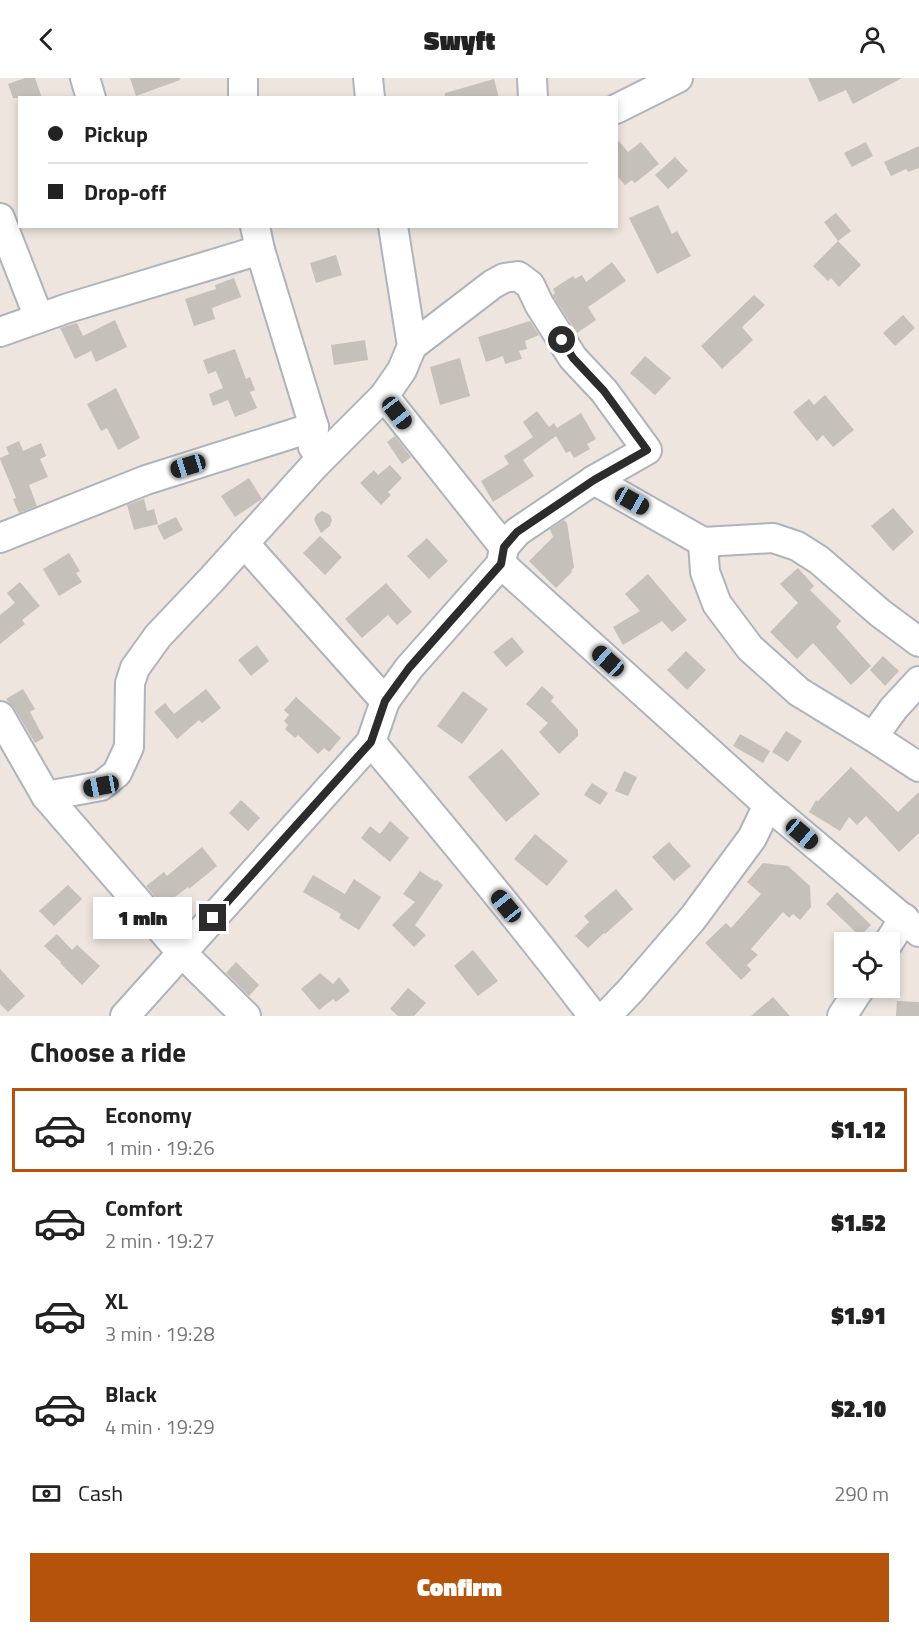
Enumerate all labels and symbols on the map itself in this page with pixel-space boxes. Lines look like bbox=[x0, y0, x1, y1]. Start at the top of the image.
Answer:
route start bbox=[548, 326, 575, 353]
car bbox=[379, 393, 415, 433]
car bbox=[168, 452, 208, 480]
car bbox=[612, 484, 652, 518]
car bbox=[589, 642, 627, 680]
car bbox=[82, 774, 120, 798]
car bbox=[782, 816, 822, 852]
car bbox=[488, 886, 524, 926]
callout: 1 min bbox=[93, 897, 192, 939]
route end bbox=[199, 904, 226, 931]

